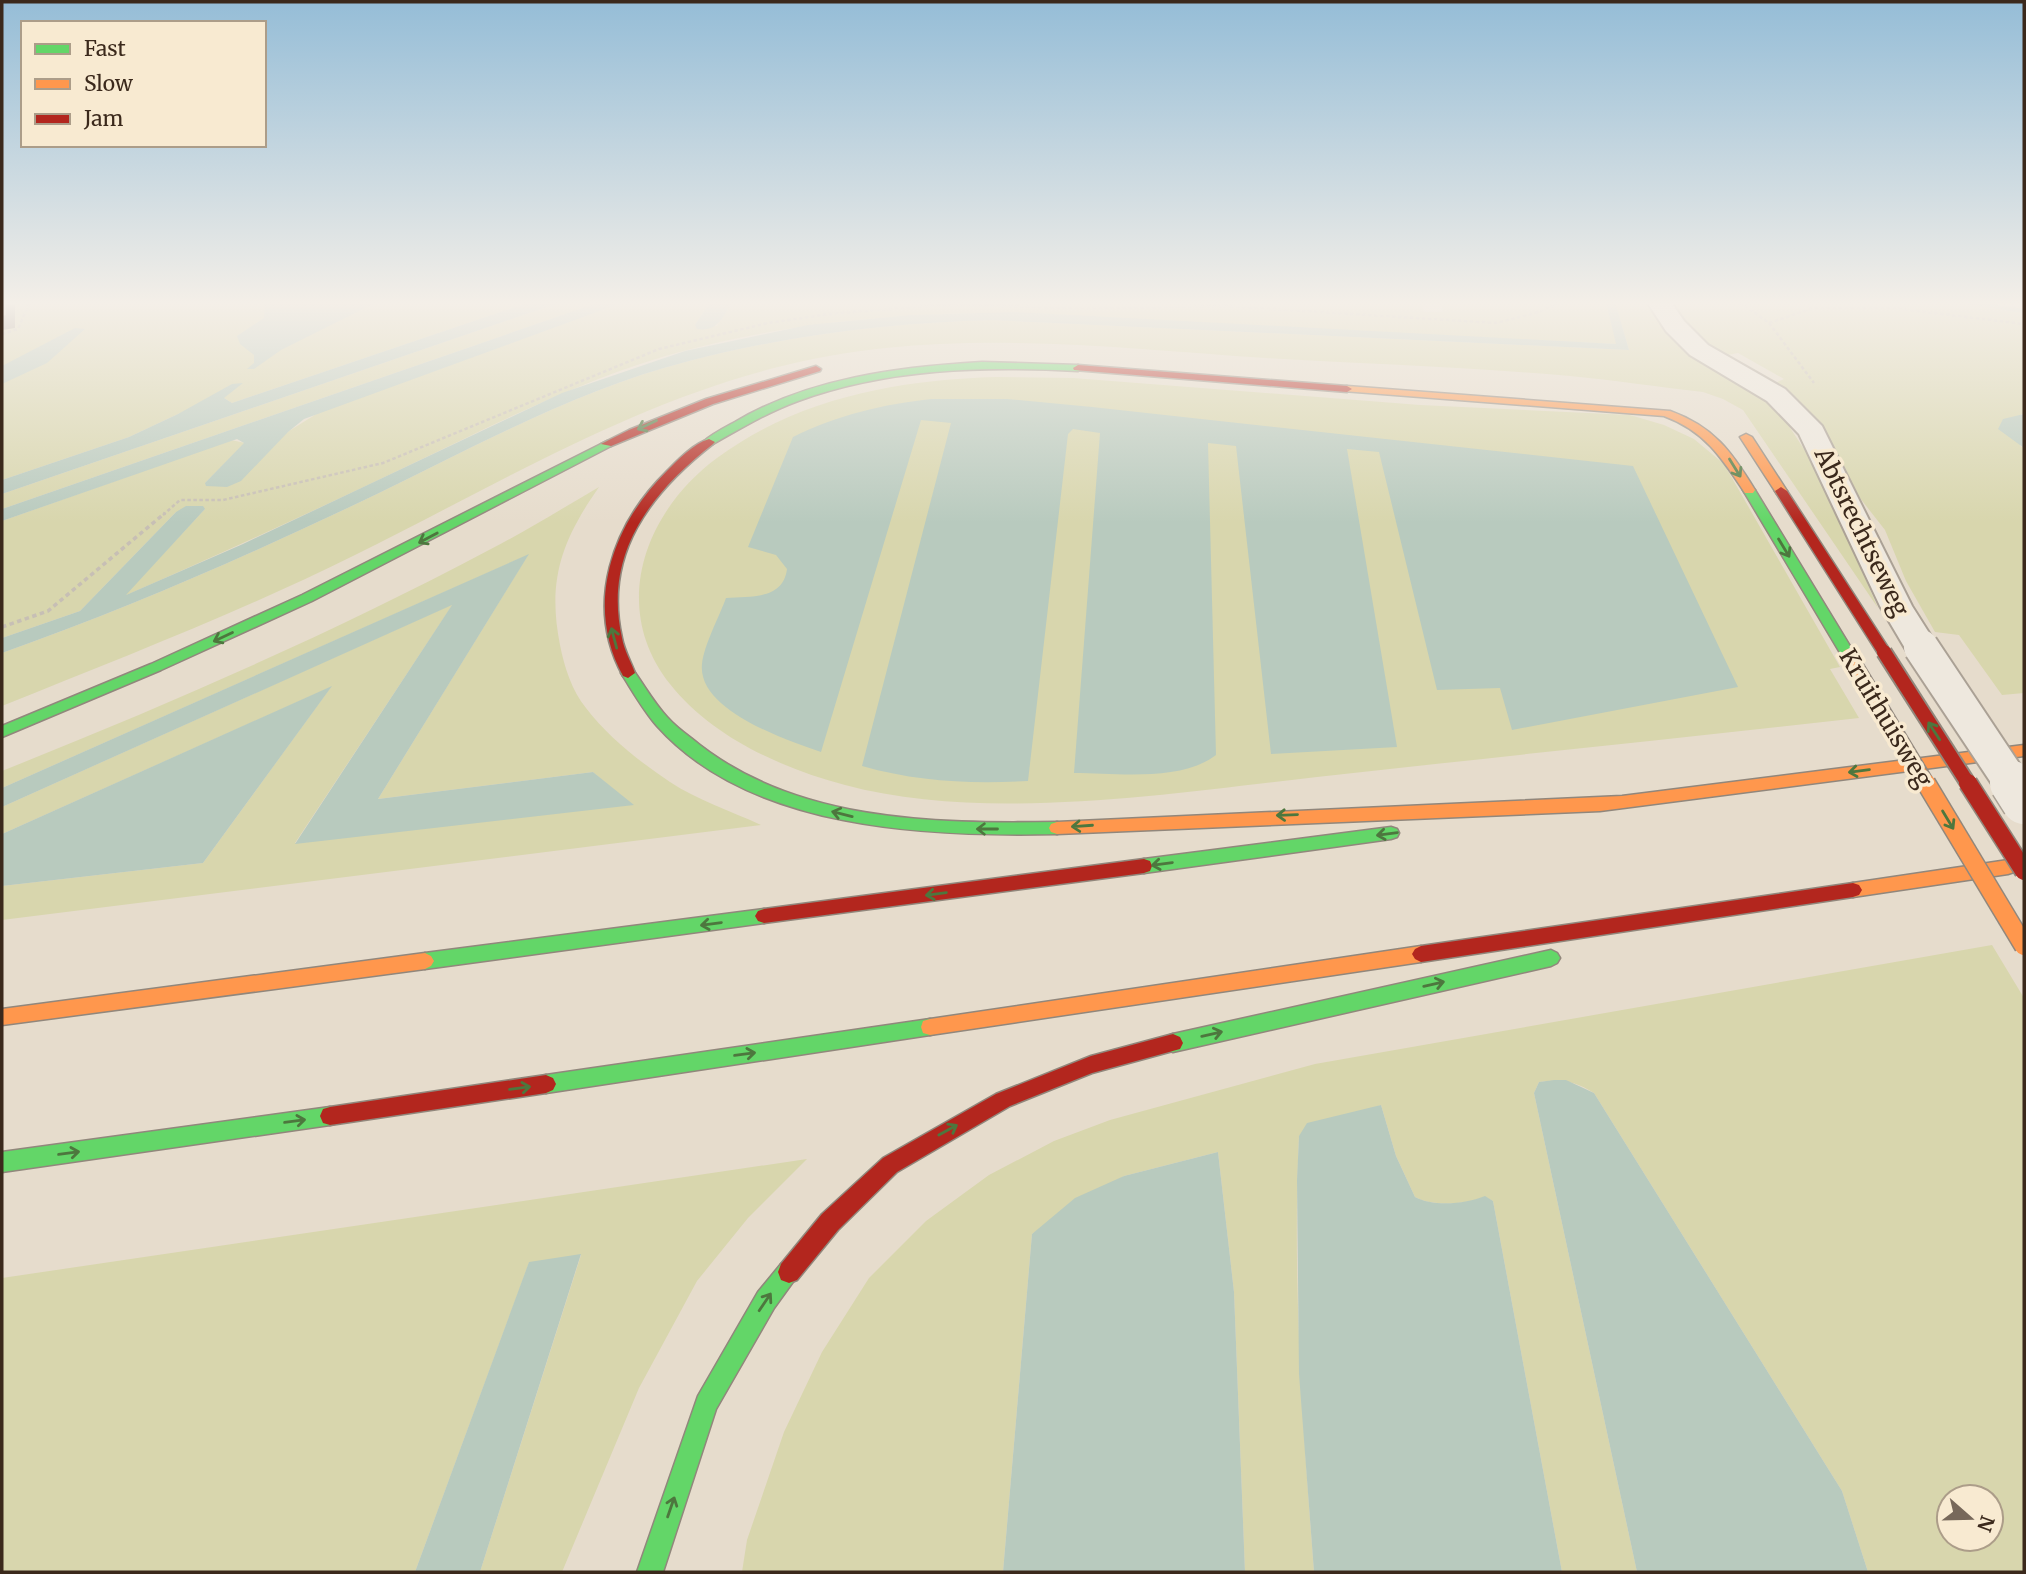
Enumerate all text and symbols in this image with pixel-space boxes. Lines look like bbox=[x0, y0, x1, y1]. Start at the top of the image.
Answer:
legend bbox=[21, 21, 266, 147]
text: Fast bbox=[84, 35, 126, 62]
text: Slow bbox=[84, 70, 133, 97]
text: Jam bbox=[83, 105, 123, 132]
one-way arrow bbox=[637, 419, 658, 432]
street label: Abtsrechtseweg bbox=[1807, 442, 1916, 622]
one-way arrow bbox=[1728, 457, 1742, 477]
one-way arrow bbox=[418, 532, 439, 545]
one-way arrow bbox=[1777, 538, 1791, 558]
one-way arrow bbox=[606, 627, 619, 649]
one-way arrow bbox=[213, 631, 234, 644]
street label: Kruithuisweg bbox=[1832, 643, 1940, 794]
one-way arrow bbox=[1927, 721, 1941, 741]
one-way arrow bbox=[1849, 765, 1871, 778]
one-way arrow bbox=[831, 807, 854, 820]
one-way arrow bbox=[1276, 809, 1299, 822]
one-way arrow bbox=[1941, 809, 1955, 829]
one-way arrow bbox=[1071, 819, 1094, 832]
one-way arrow bbox=[975, 822, 998, 836]
one-way arrow bbox=[1376, 827, 1399, 840]
one-way arrow bbox=[1151, 858, 1174, 871]
one-way arrow bbox=[925, 888, 948, 901]
one-way arrow bbox=[700, 918, 723, 931]
one-way arrow bbox=[1422, 977, 1445, 990]
one-way arrow bbox=[1200, 1027, 1223, 1040]
one-way arrow bbox=[733, 1047, 756, 1060]
one-way arrow bbox=[508, 1081, 531, 1094]
one-way arrow bbox=[283, 1114, 306, 1127]
one-way arrow bbox=[938, 1123, 958, 1137]
one-way arrow bbox=[58, 1146, 80, 1159]
one-way arrow bbox=[758, 1293, 773, 1312]
north arrow bbox=[1935, 1483, 2005, 1553]
one-way arrow bbox=[666, 1497, 678, 1519]
text: N bbox=[1972, 1513, 2000, 1535]

